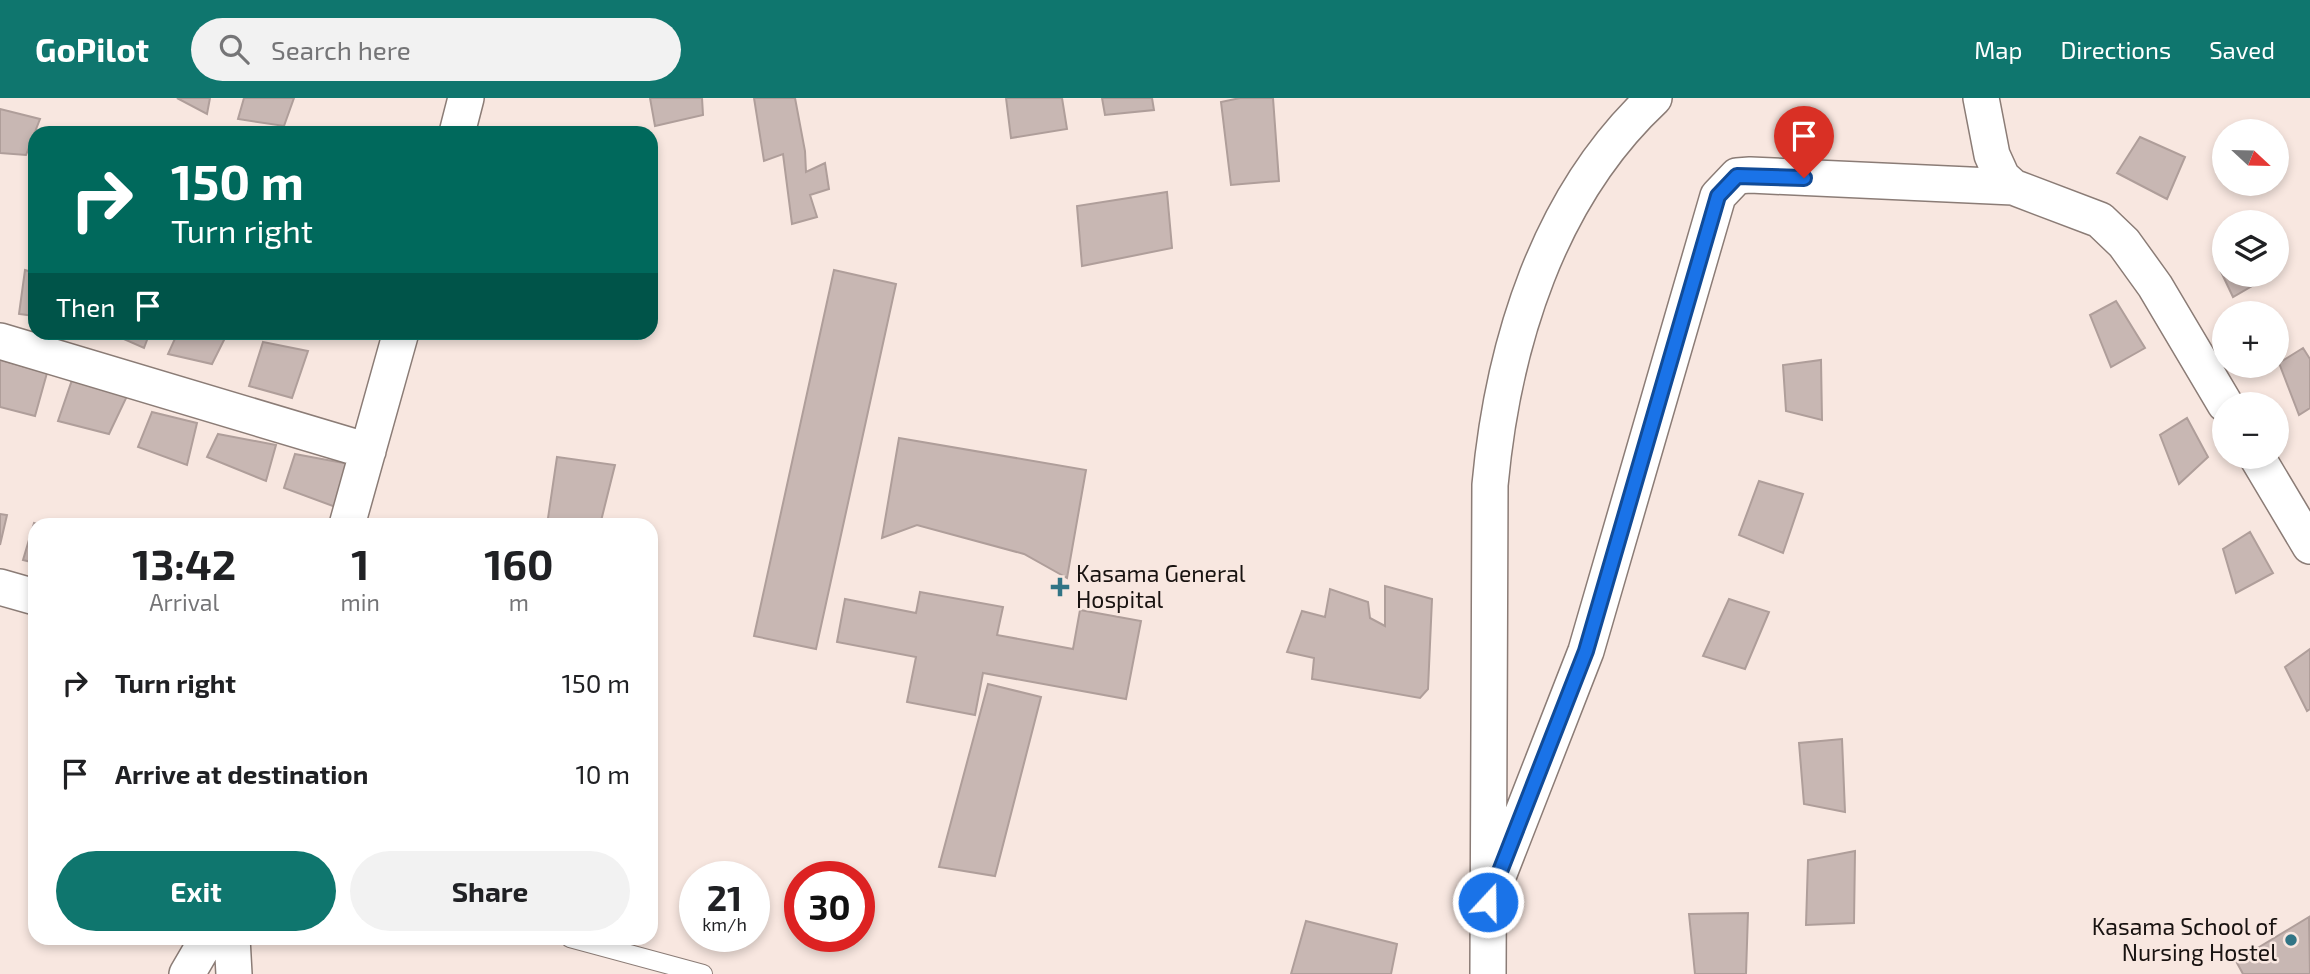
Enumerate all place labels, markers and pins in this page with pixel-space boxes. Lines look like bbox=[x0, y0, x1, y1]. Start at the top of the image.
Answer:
pin bbox=[1774, 106, 1834, 178]
place label: Kasama General Hospital bbox=[1076, 559, 1246, 613]
marker: Kasama General Hospital bbox=[1050, 577, 1070, 597]
place label: Kasama School of Nursing Hostel bbox=[2092, 912, 2278, 966]
marker: Kasama School of Nursing Hostel bbox=[2283, 932, 2299, 948]

